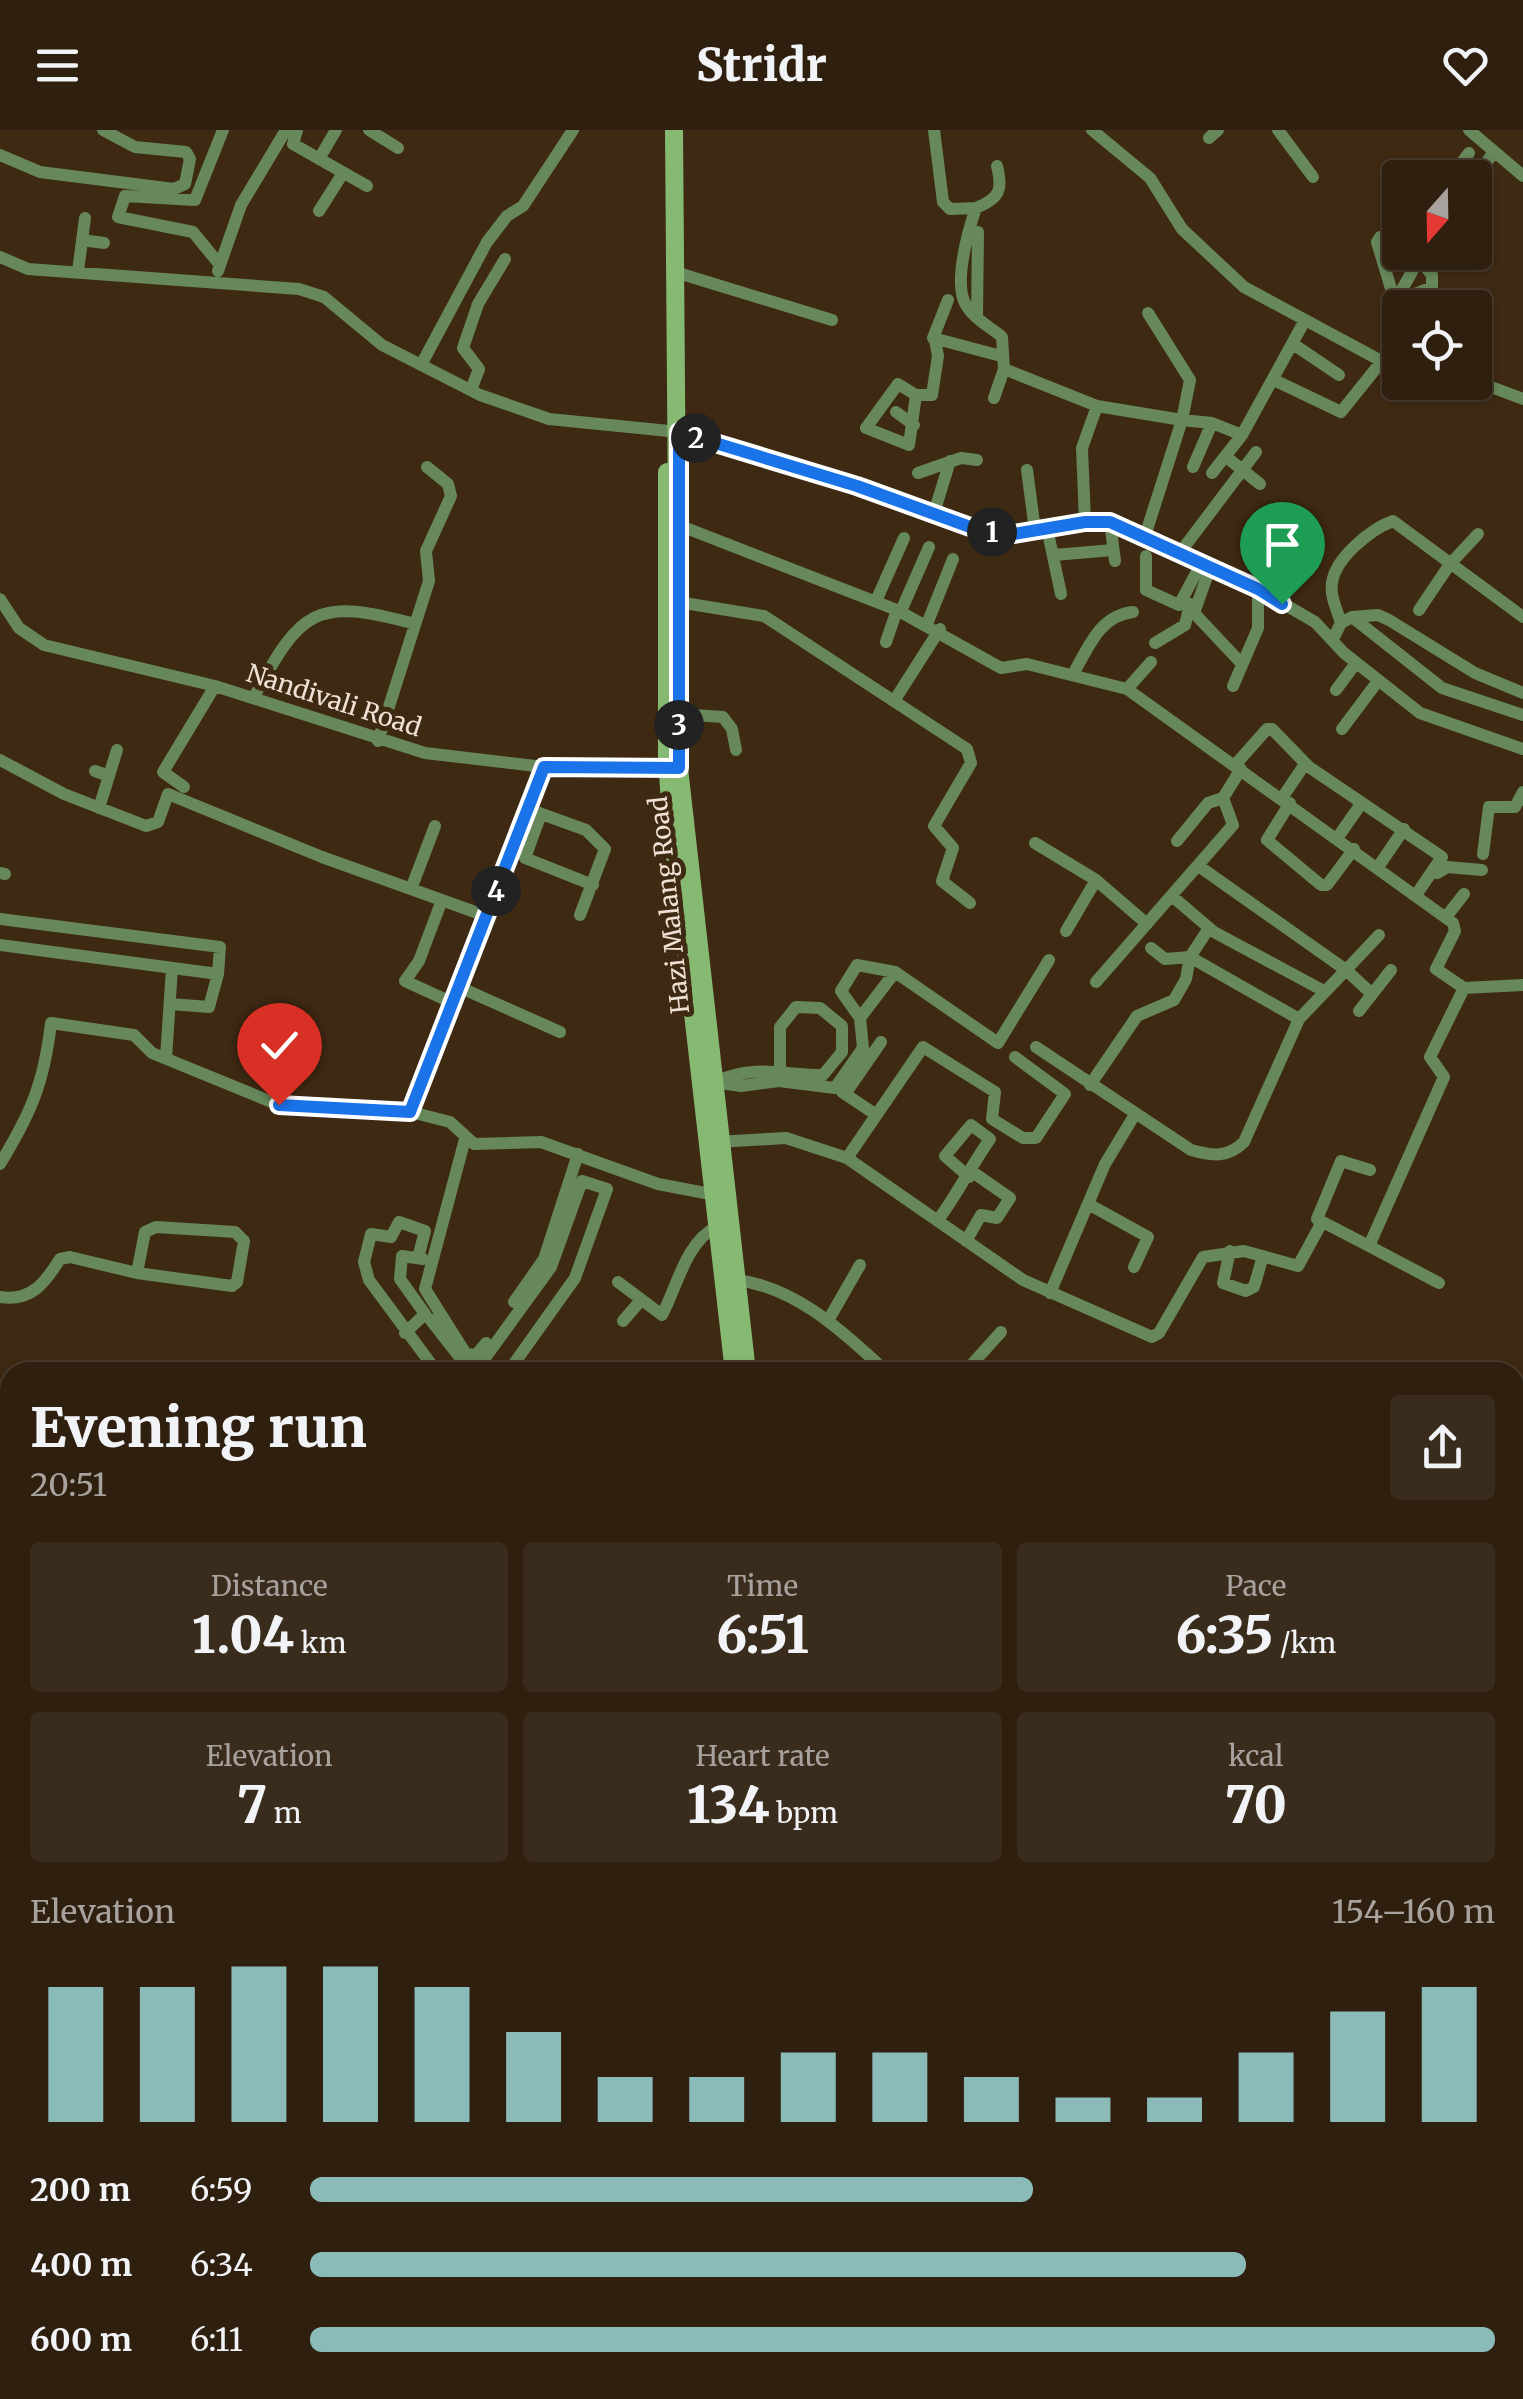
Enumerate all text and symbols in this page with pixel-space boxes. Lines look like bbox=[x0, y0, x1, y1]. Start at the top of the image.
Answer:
text: Stridr bbox=[696, 37, 827, 93]
icon: menu bbox=[30, 38, 85, 93]
icon: heart bbox=[1438, 38, 1493, 93]
north arrow bbox=[1382, 160, 1492, 270]
map controls bbox=[1382, 160, 1492, 400]
button: locate bbox=[1382, 290, 1492, 400]
pin: 2 bbox=[671, 413, 721, 463]
text: 2 bbox=[688, 420, 704, 456]
pin bbox=[1240, 502, 1325, 605]
pin: 1 bbox=[967, 507, 1017, 557]
text: 1 bbox=[986, 514, 998, 550]
icon: arrive bbox=[1255, 517, 1310, 572]
street label: Nandivali Road bbox=[243, 657, 425, 743]
pin: 3 bbox=[654, 700, 704, 750]
text: 3 bbox=[671, 707, 687, 743]
street label: Hazi Malang Road bbox=[642, 795, 696, 1015]
pin: 4 bbox=[471, 866, 521, 916]
text: 4 bbox=[487, 873, 505, 909]
pin bbox=[237, 1003, 322, 1106]
icon: check bbox=[252, 1018, 307, 1073]
text: Evening run bbox=[30, 1393, 367, 1462]
button: share bbox=[1390, 1395, 1495, 1500]
text: 20:51 bbox=[30, 1465, 107, 1505]
text: Distance bbox=[211, 1568, 328, 1604]
text: Time bbox=[727, 1568, 798, 1604]
text: Pace bbox=[1225, 1568, 1286, 1604]
text: 1.04 bbox=[192, 1604, 294, 1667]
text: 6:51 bbox=[716, 1604, 809, 1667]
text: 6:35 bbox=[1175, 1604, 1273, 1667]
text: km bbox=[294, 1625, 346, 1661]
text: /km bbox=[1273, 1625, 1336, 1661]
text: Elevation bbox=[206, 1738, 333, 1774]
text: Heart rate bbox=[696, 1738, 829, 1774]
text: kcal bbox=[1228, 1738, 1283, 1774]
text: 7 bbox=[237, 1774, 267, 1837]
text: 134 bbox=[687, 1774, 770, 1837]
text: 70 bbox=[1225, 1774, 1287, 1837]
text: m bbox=[267, 1795, 302, 1831]
text: bpm bbox=[770, 1795, 838, 1831]
text: Elevation bbox=[30, 1892, 175, 1932]
text: 154–160 m bbox=[1332, 1892, 1495, 1932]
text: 200 m bbox=[30, 2170, 131, 2210]
text: 6:59 bbox=[190, 2170, 252, 2210]
text: 400 m bbox=[30, 2245, 132, 2285]
text: 6:34 bbox=[190, 2245, 253, 2285]
text: 600 m bbox=[30, 2320, 132, 2360]
text: 6:11 bbox=[190, 2320, 243, 2360]

